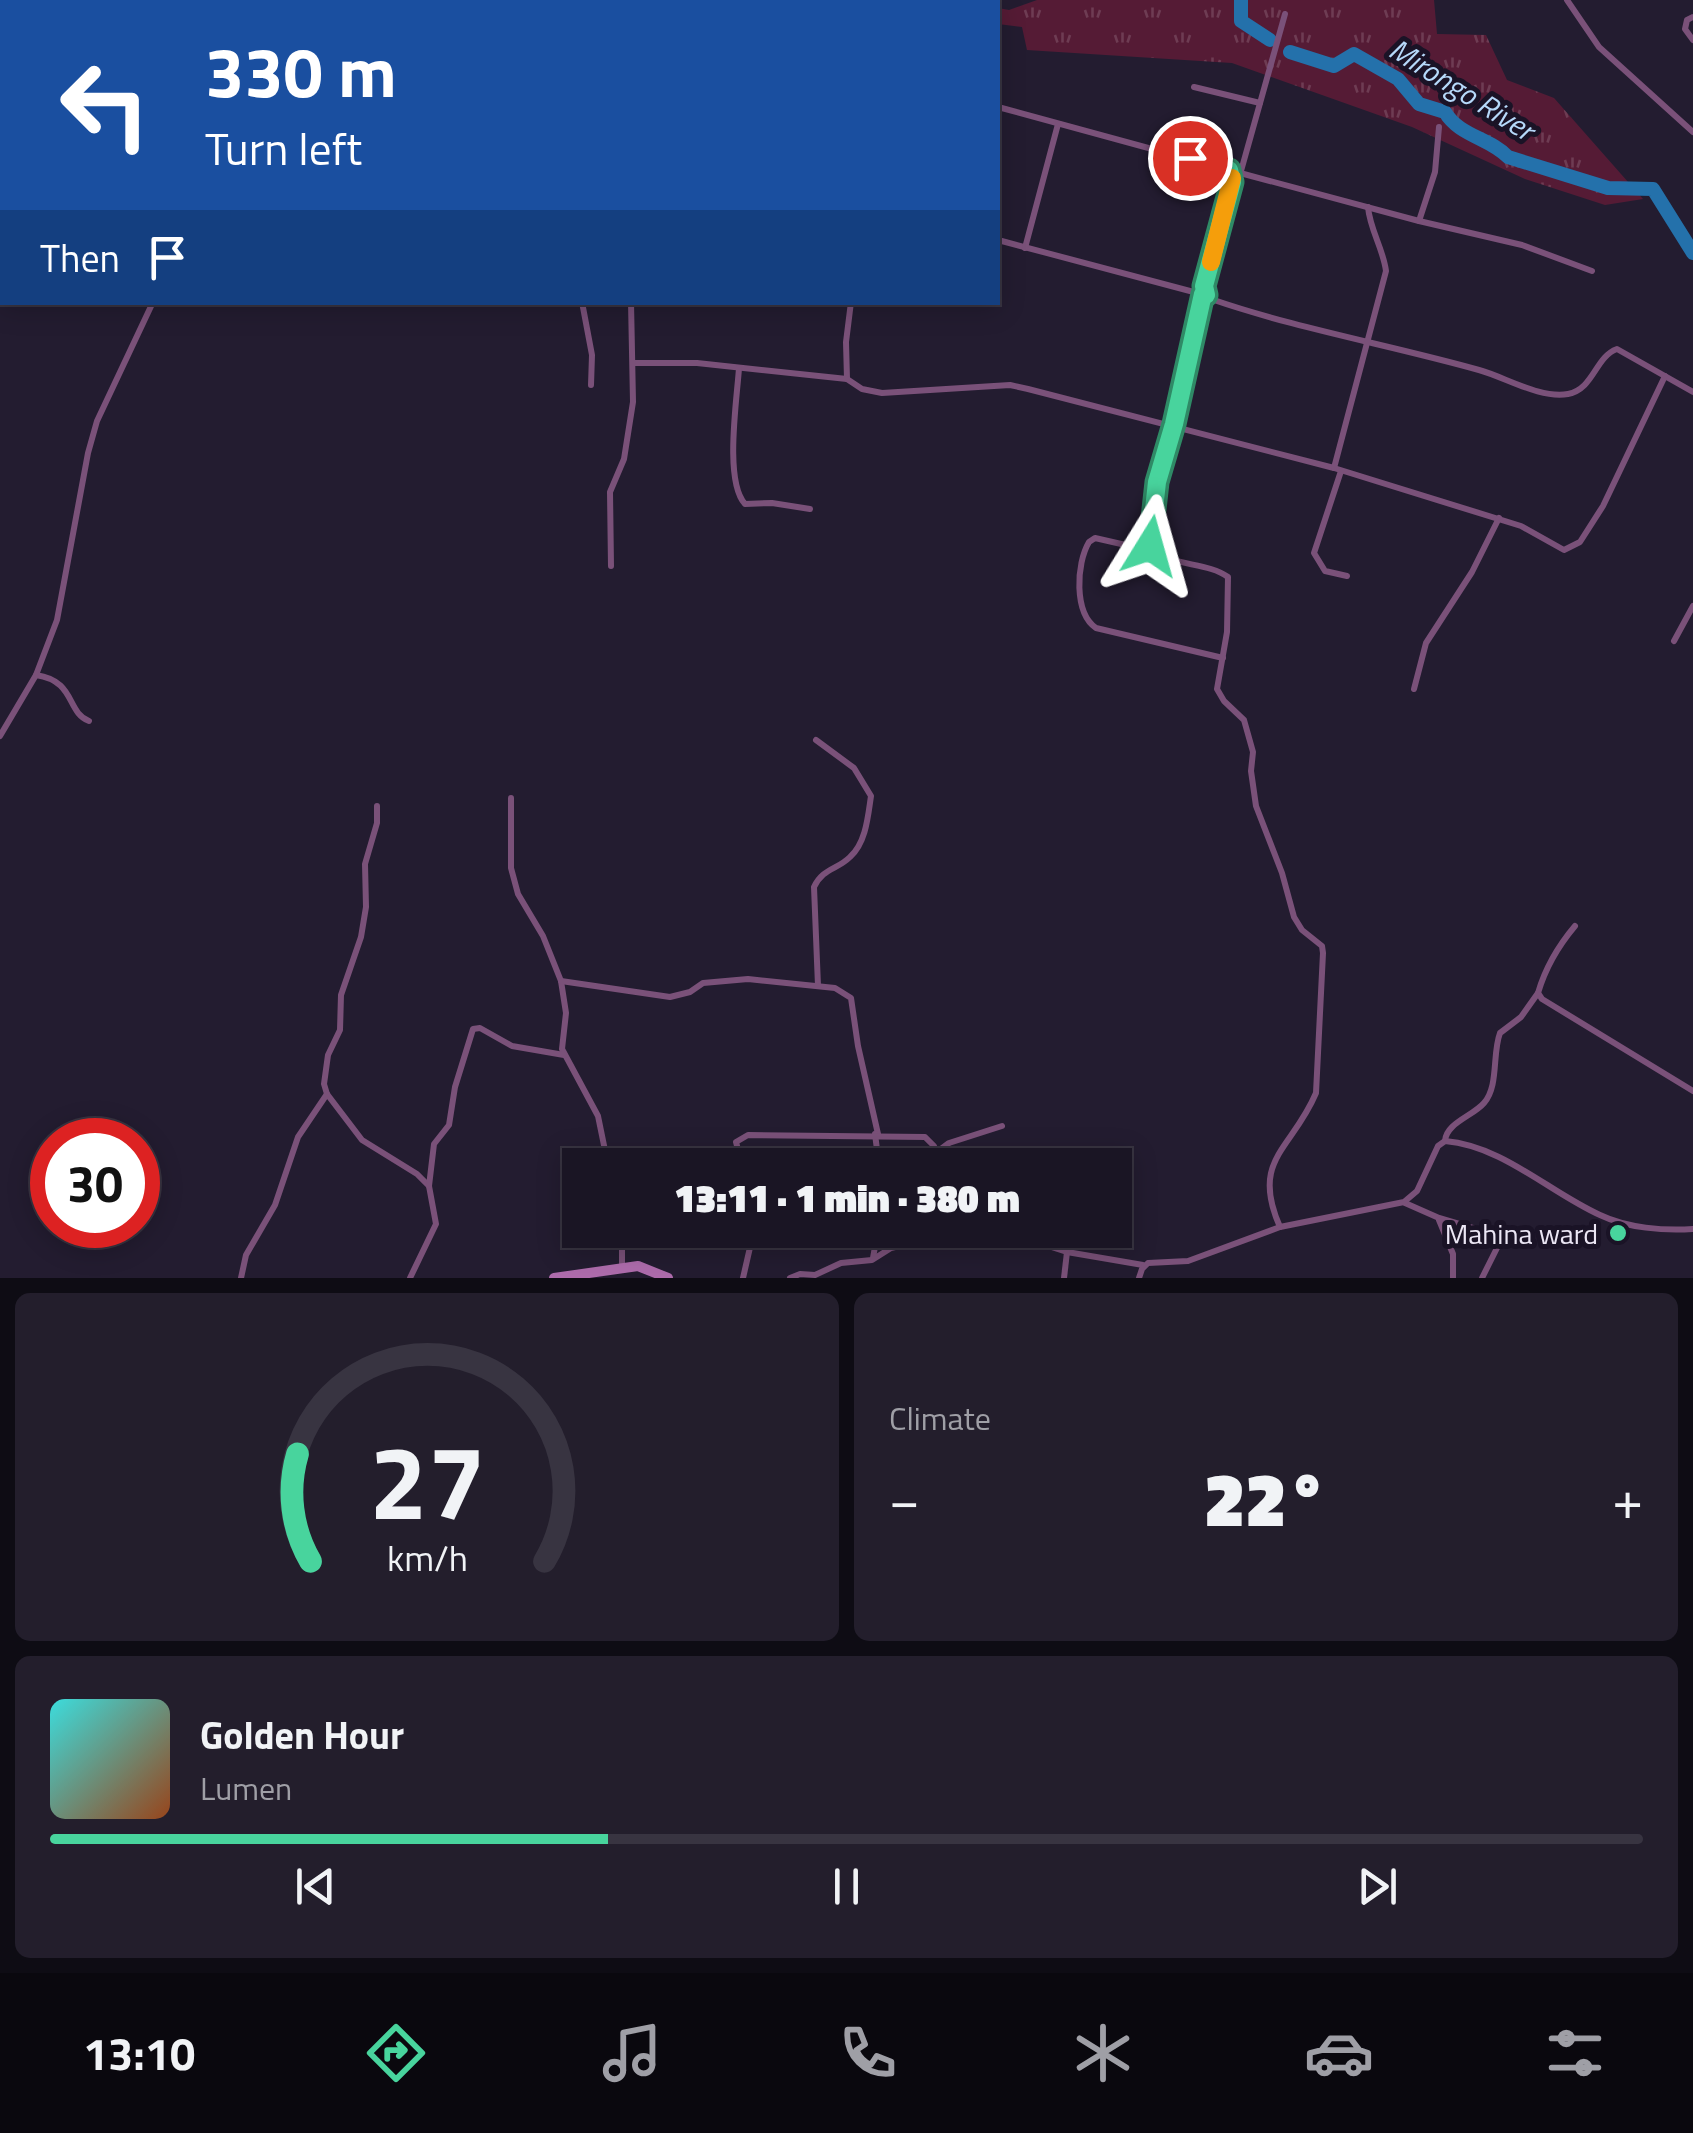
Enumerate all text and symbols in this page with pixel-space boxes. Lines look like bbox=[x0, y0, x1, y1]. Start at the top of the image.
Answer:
text: 330 m bbox=[205, 18, 397, 124]
water label: Mirongo River bbox=[1380, 26, 1547, 154]
icon: left bbox=[40, 40, 170, 170]
text: Turn left bbox=[205, 114, 362, 182]
pin bbox=[1148, 116, 1233, 201]
icon: arrive bbox=[1163, 131, 1218, 186]
text: Then bbox=[40, 229, 120, 287]
icon: arrive bbox=[140, 230, 195, 285]
position arrow bbox=[1098, 494, 1202, 598]
speed limit sign: 30 bbox=[30, 1118, 160, 1248]
text: 13:11 · 1 min · 380 m bbox=[674, 1169, 1020, 1227]
place label: Mahina ward bbox=[1445, 1212, 1598, 1255]
marker: Mahina ward bbox=[1607, 1222, 1629, 1244]
text: Climate bbox=[889, 1394, 991, 1442]
text: 27 bbox=[369, 1401, 485, 1559]
text: 22° bbox=[1204, 1441, 1328, 1555]
text: − bbox=[889, 1457, 920, 1540]
text: + bbox=[1612, 1457, 1643, 1540]
text: km/h bbox=[387, 1530, 467, 1585]
text: Golden Hour bbox=[200, 1706, 404, 1764]
text: Lumen bbox=[200, 1764, 292, 1812]
icon: previous bbox=[288, 1859, 343, 1914]
icon: pause bbox=[819, 1859, 874, 1914]
icon: next bbox=[1350, 1859, 1405, 1914]
icon: directions bbox=[361, 2018, 431, 2088]
icon: music bbox=[597, 2018, 667, 2088]
icon: phone bbox=[833, 2018, 903, 2088]
icon: climate bbox=[1068, 2018, 1138, 2088]
icon: car bbox=[1304, 2018, 1374, 2088]
icon: filters bbox=[1540, 2018, 1610, 2088]
text: 13:10 bbox=[83, 2019, 195, 2087]

